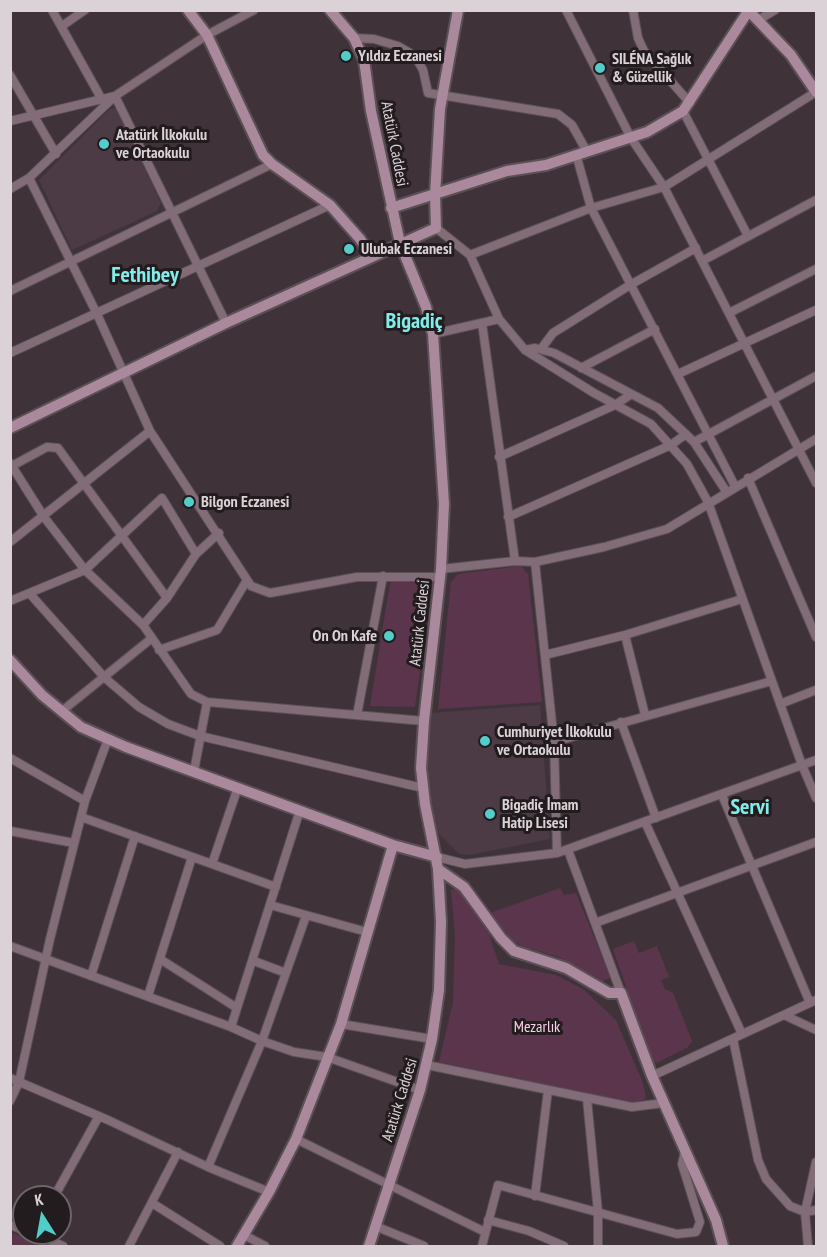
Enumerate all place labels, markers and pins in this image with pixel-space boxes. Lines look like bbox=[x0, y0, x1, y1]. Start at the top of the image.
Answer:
place label: Yıldız Eczanesi bbox=[358, 46, 442, 66]
marker: Yıldız Eczanesi bbox=[339, 49, 353, 63]
place label: SILÉNA Sağlık & Güzellik bbox=[612, 49, 691, 87]
marker: SILÉNA Sağlık & Güzellik bbox=[593, 61, 607, 75]
place label: Atatürk İlkokulu ve Ortaokulu bbox=[116, 125, 207, 163]
marker: Atatürk İlkokulu ve Ortaokulu bbox=[97, 137, 111, 151]
place label: Ulubak Eczanesi bbox=[361, 239, 452, 259]
marker: Ulubak Eczanesi bbox=[342, 242, 356, 256]
place label: Bilgon Eczanesi bbox=[201, 492, 289, 512]
marker: Bilgon Eczanesi bbox=[182, 495, 196, 509]
place label: On On Kafe bbox=[313, 626, 377, 646]
marker: On On Kafe bbox=[382, 629, 396, 643]
place label: Cumhuriyet İlkokulu ve Ortaokulu bbox=[497, 722, 612, 760]
marker: Cumhuriyet İlkokulu ve Ortaokulu bbox=[478, 734, 492, 748]
place label: Bigadiç İmam Hatip Lisesi bbox=[502, 795, 578, 833]
marker: Bigadiç İmam Hatip Lisesi bbox=[483, 807, 497, 821]

